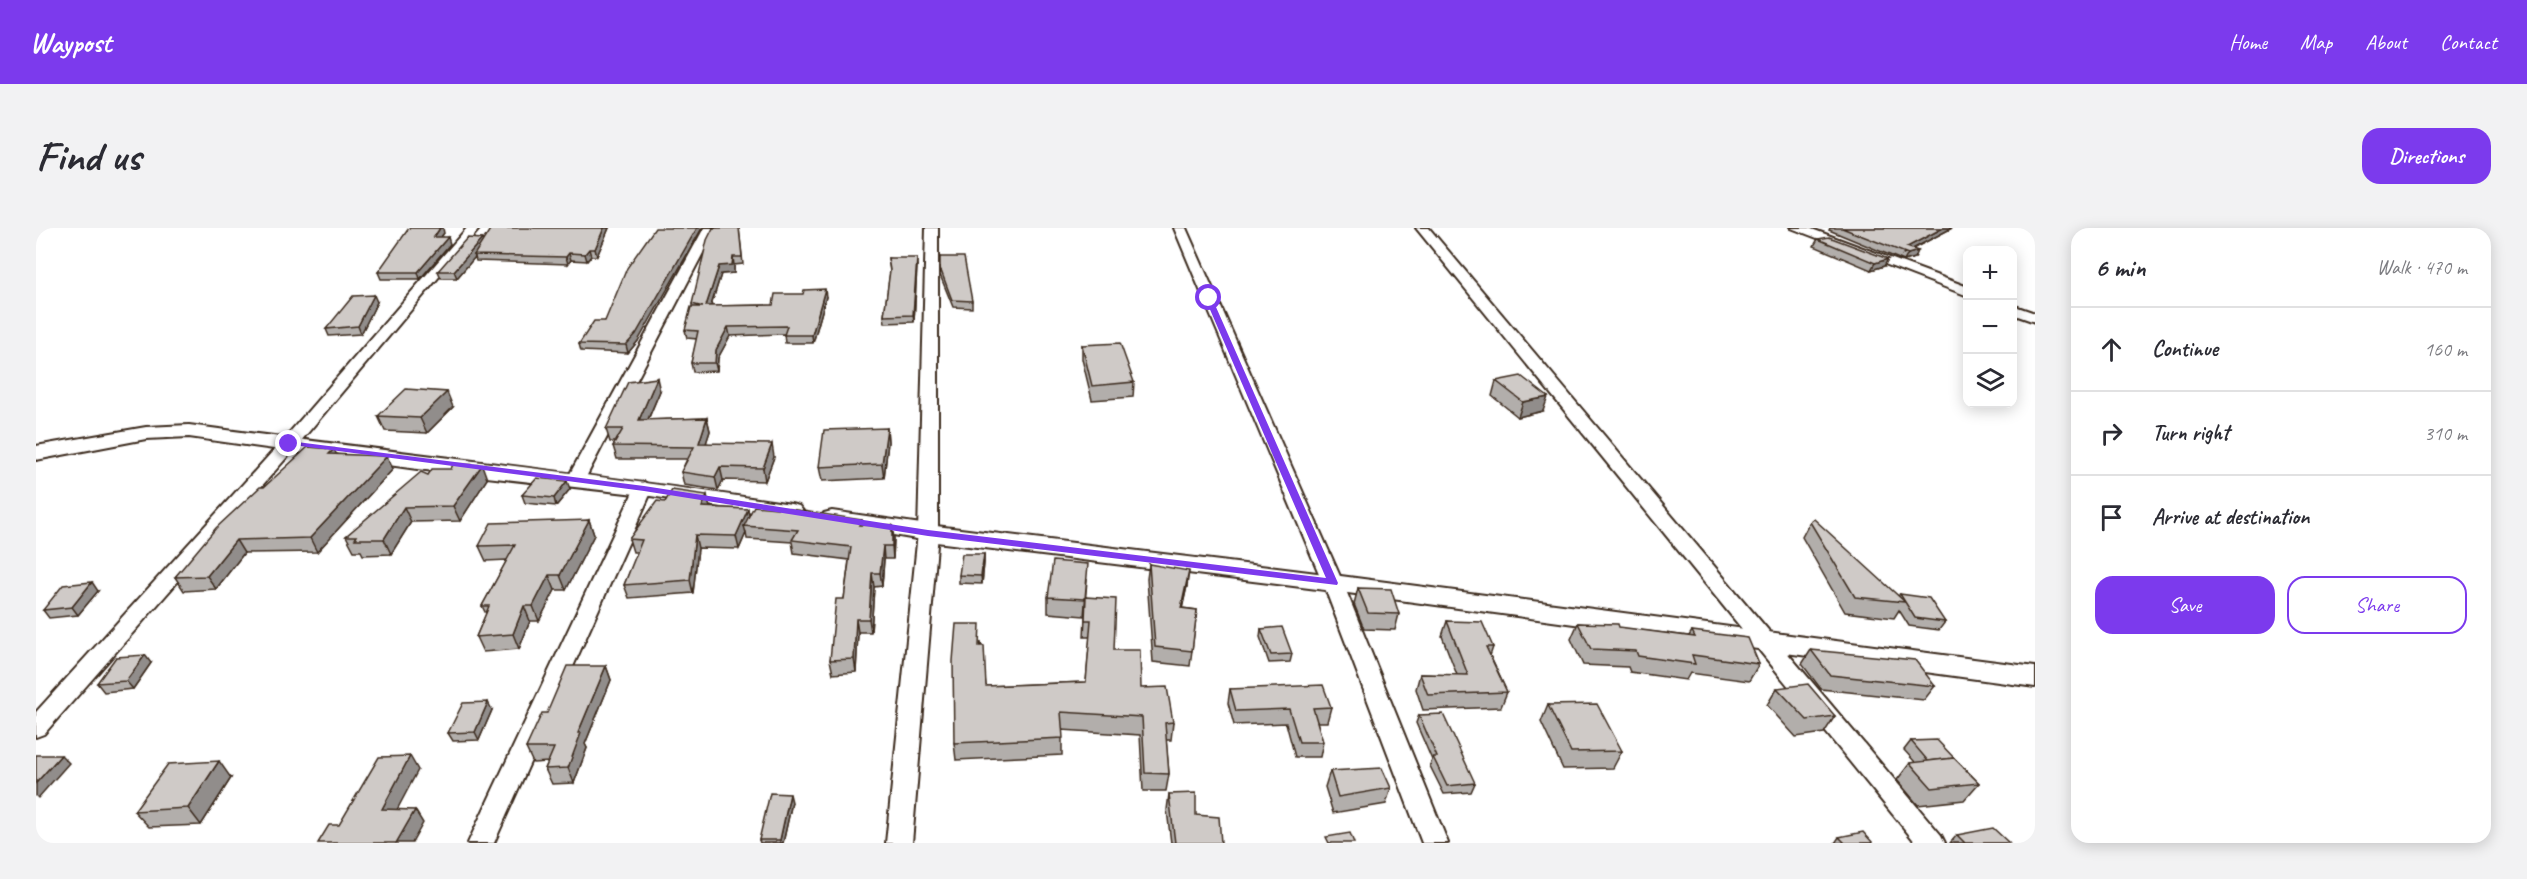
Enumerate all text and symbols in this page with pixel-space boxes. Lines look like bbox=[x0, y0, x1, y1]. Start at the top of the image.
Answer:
text: Waypost bbox=[30, 25, 111, 60]
text: Home bbox=[2229, 29, 2267, 55]
text: Map bbox=[2300, 29, 2332, 55]
text: About bbox=[2365, 29, 2407, 55]
text: Contact bbox=[2440, 29, 2497, 55]
button: Directions bbox=[2362, 128, 2491, 184]
text: Find us bbox=[36, 130, 141, 183]
map controls bbox=[1963, 246, 2017, 408]
button: + bbox=[1963, 246, 2017, 300]
text: 6 min bbox=[2095, 251, 2145, 284]
text: Walk · 470 m bbox=[2377, 255, 2467, 280]
route start bbox=[1195, 284, 1221, 310]
button: − bbox=[1963, 300, 2017, 354]
icon: ahead bbox=[2095, 333, 2128, 366]
text: Continue bbox=[2152, 335, 2218, 363]
text: 160 m bbox=[2424, 337, 2467, 362]
button: layers bbox=[1963, 354, 2017, 408]
icon: right bbox=[2095, 417, 2128, 450]
text: Turn right bbox=[2152, 419, 2229, 447]
text: 310 m bbox=[2424, 421, 2467, 446]
route end bbox=[275, 430, 301, 456]
icon: arrive bbox=[2095, 501, 2128, 534]
text: Arrive at destination bbox=[2152, 503, 2309, 531]
button: Save bbox=[2095, 576, 2275, 634]
button: Share bbox=[2287, 576, 2467, 634]

